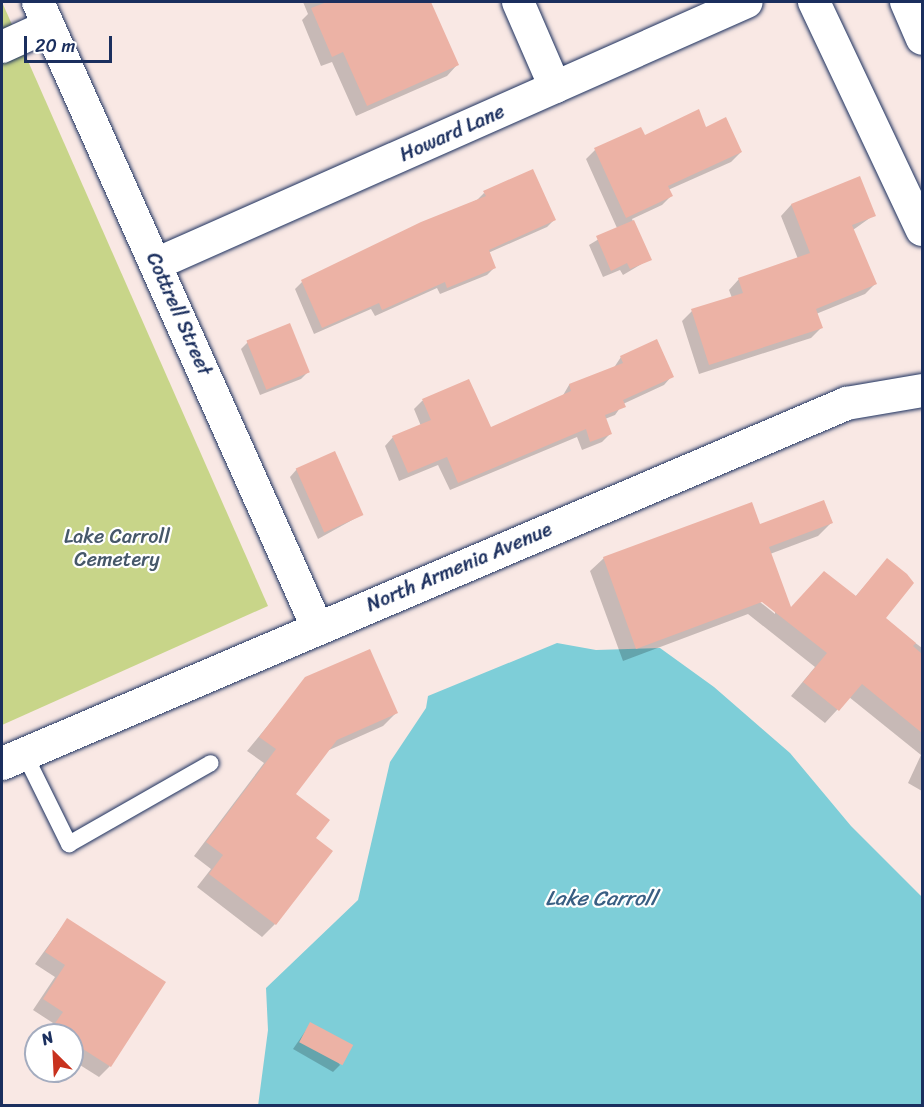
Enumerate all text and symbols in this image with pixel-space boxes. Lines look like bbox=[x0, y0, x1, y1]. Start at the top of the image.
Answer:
scale bar bbox=[27, 24, 116, 62]
text: 20 m bbox=[35, 30, 75, 62]
street label: Howard Lane bbox=[396, 99, 508, 167]
street label: Cottrell Street bbox=[141, 249, 217, 379]
street label: North Armenia Avenue bbox=[363, 517, 555, 617]
park label: Lake Carroll Cemetery bbox=[64, 524, 170, 571]
water label: Lake Carroll bbox=[545, 885, 657, 911]
text: N bbox=[36, 1022, 58, 1053]
north arrow bbox=[24, 1023, 84, 1083]

